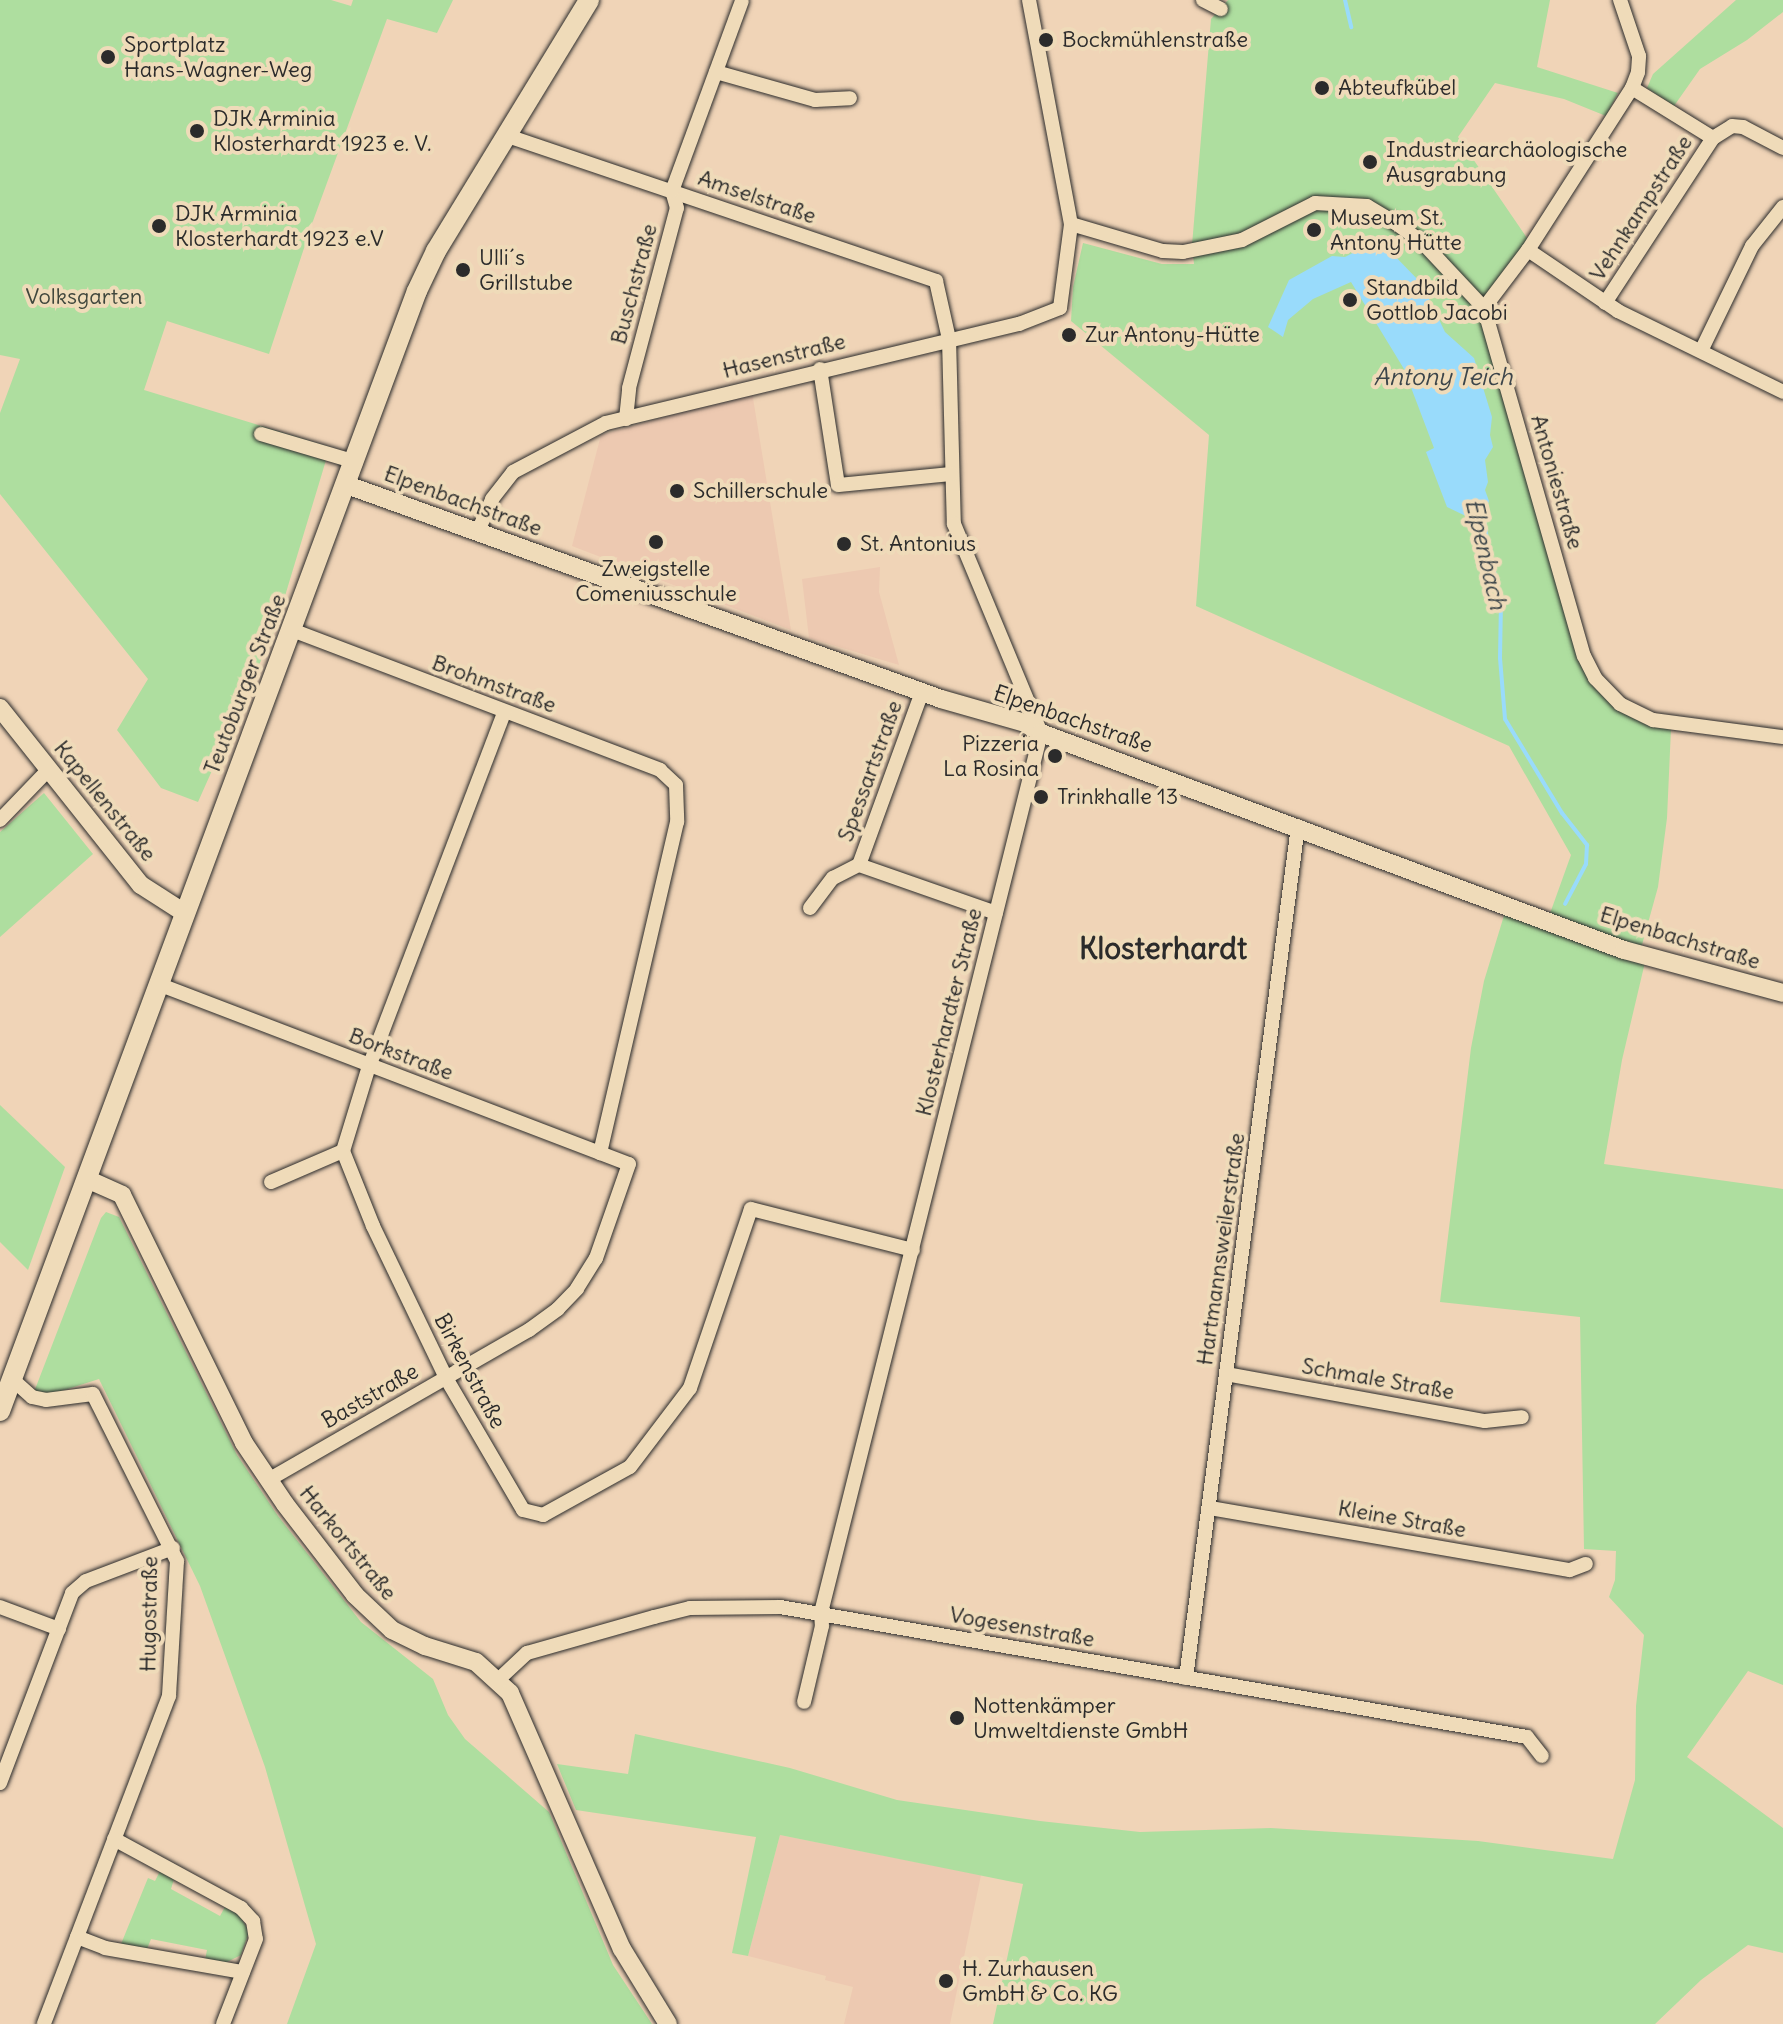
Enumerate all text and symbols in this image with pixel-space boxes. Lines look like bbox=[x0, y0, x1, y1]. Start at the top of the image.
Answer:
place label: Bockmühlenstraße bbox=[1062, 27, 1248, 53]
place label: Sportplatz Hans-Wagner-Weg bbox=[124, 31, 312, 82]
marker: Bockmühlenstraße bbox=[1037, 31, 1055, 49]
marker: Sportplatz Hans-Wagner-Weg bbox=[99, 48, 117, 66]
place label: Abteufkübel bbox=[1338, 75, 1456, 101]
marker: Abteufkübel bbox=[1313, 79, 1331, 97]
place label: DJK Arminia Klosterhardt 1923 e. V. bbox=[213, 105, 432, 156]
marker: DJK Arminia Klosterhardt 1923 e. V. bbox=[188, 122, 206, 140]
street label: Vehnkampstraße bbox=[1584, 130, 1698, 286]
place label: Industriearchäologische Ausgrabung bbox=[1386, 136, 1627, 188]
marker: Industriearchäologische Ausgrabung bbox=[1361, 153, 1379, 171]
street label: Amselstraße bbox=[695, 165, 819, 229]
place label: DJK Arminia Klosterhardt 1923 e.V bbox=[175, 200, 384, 252]
place label: Museum St. Antony Hütte bbox=[1330, 204, 1462, 256]
marker: DJK Arminia Klosterhardt 1923 e.V bbox=[150, 217, 168, 235]
street label: Buschstraße bbox=[605, 221, 663, 347]
marker: Museum St. Antony Hütte bbox=[1305, 221, 1323, 239]
place label: Ulli´s Grillstube bbox=[479, 244, 573, 296]
marker: Ulli´s Grillstube bbox=[454, 261, 472, 279]
place label: Standbild Gottlob Jacobi bbox=[1366, 274, 1508, 326]
park label: Volksgarten bbox=[26, 284, 142, 310]
marker: Standbild Gottlob Jacobi bbox=[1341, 291, 1359, 309]
place label: Zur Antony-Hütte bbox=[1085, 322, 1260, 348]
marker: Zur Antony-Hütte bbox=[1060, 326, 1078, 344]
street label: Hasenstraße bbox=[720, 328, 848, 384]
water label: Antony Teich bbox=[1373, 363, 1513, 391]
street label: Antoniestraße bbox=[1525, 412, 1589, 552]
street label: Elpenbachstraße bbox=[380, 460, 546, 542]
place label: Schillerschule bbox=[693, 478, 828, 504]
marker: Schillerschule bbox=[668, 482, 686, 500]
water label: Elpenbach bbox=[1459, 496, 1513, 612]
place label: St. Antonius bbox=[860, 531, 976, 557]
marker: Zweigstelle Comeniusschule bbox=[647, 533, 665, 551]
marker: St. Antonius bbox=[835, 535, 853, 553]
place label: Zweigstelle Comeniusschule bbox=[575, 555, 737, 606]
street label: Teutoburger Straße bbox=[198, 590, 292, 778]
street label: Brohmstraße bbox=[428, 649, 560, 719]
street label: Elpenbachstraße bbox=[990, 679, 1156, 759]
street label: Spessartstraße bbox=[832, 697, 908, 845]
place label: Pizzeria La Rosina bbox=[943, 730, 1039, 782]
street label: Kapellenstraße bbox=[48, 735, 162, 867]
marker: Pizzeria La Rosina bbox=[1046, 747, 1064, 765]
place label: Trinkhalle 13 bbox=[1057, 784, 1178, 810]
marker: Trinkhalle 13 bbox=[1032, 788, 1050, 806]
street label: Elpenbachstraße bbox=[1597, 901, 1763, 975]
street label: Klosterhardter Straße bbox=[910, 905, 988, 1119]
district label: Klosterhardt bbox=[1079, 930, 1247, 966]
street label: Borkstraße bbox=[345, 1022, 457, 1086]
street label: Hartmannsweilerstraße bbox=[1192, 1131, 1250, 1367]
street label: Birkenstraße bbox=[429, 1309, 511, 1433]
street label: Schmale Straße bbox=[1300, 1353, 1456, 1405]
street label: Baststraße bbox=[317, 1358, 423, 1434]
street label: Harkortstraße bbox=[294, 1480, 402, 1606]
street label: Kleine Straße bbox=[1336, 1495, 1468, 1543]
street label: Hugostraße bbox=[135, 1556, 163, 1672]
street label: Vogesenstraße bbox=[948, 1601, 1096, 1653]
place label: Nottenkämper Umweltdienste GmbH bbox=[973, 1692, 1188, 1744]
marker: Nottenkämper Umweltdienste GmbH bbox=[948, 1709, 966, 1727]
place label: H. Zurhausen GmbH & Co. KG bbox=[962, 1955, 1118, 2006]
marker: H. Zurhausen GmbH & Co. KG bbox=[937, 1972, 955, 1990]

